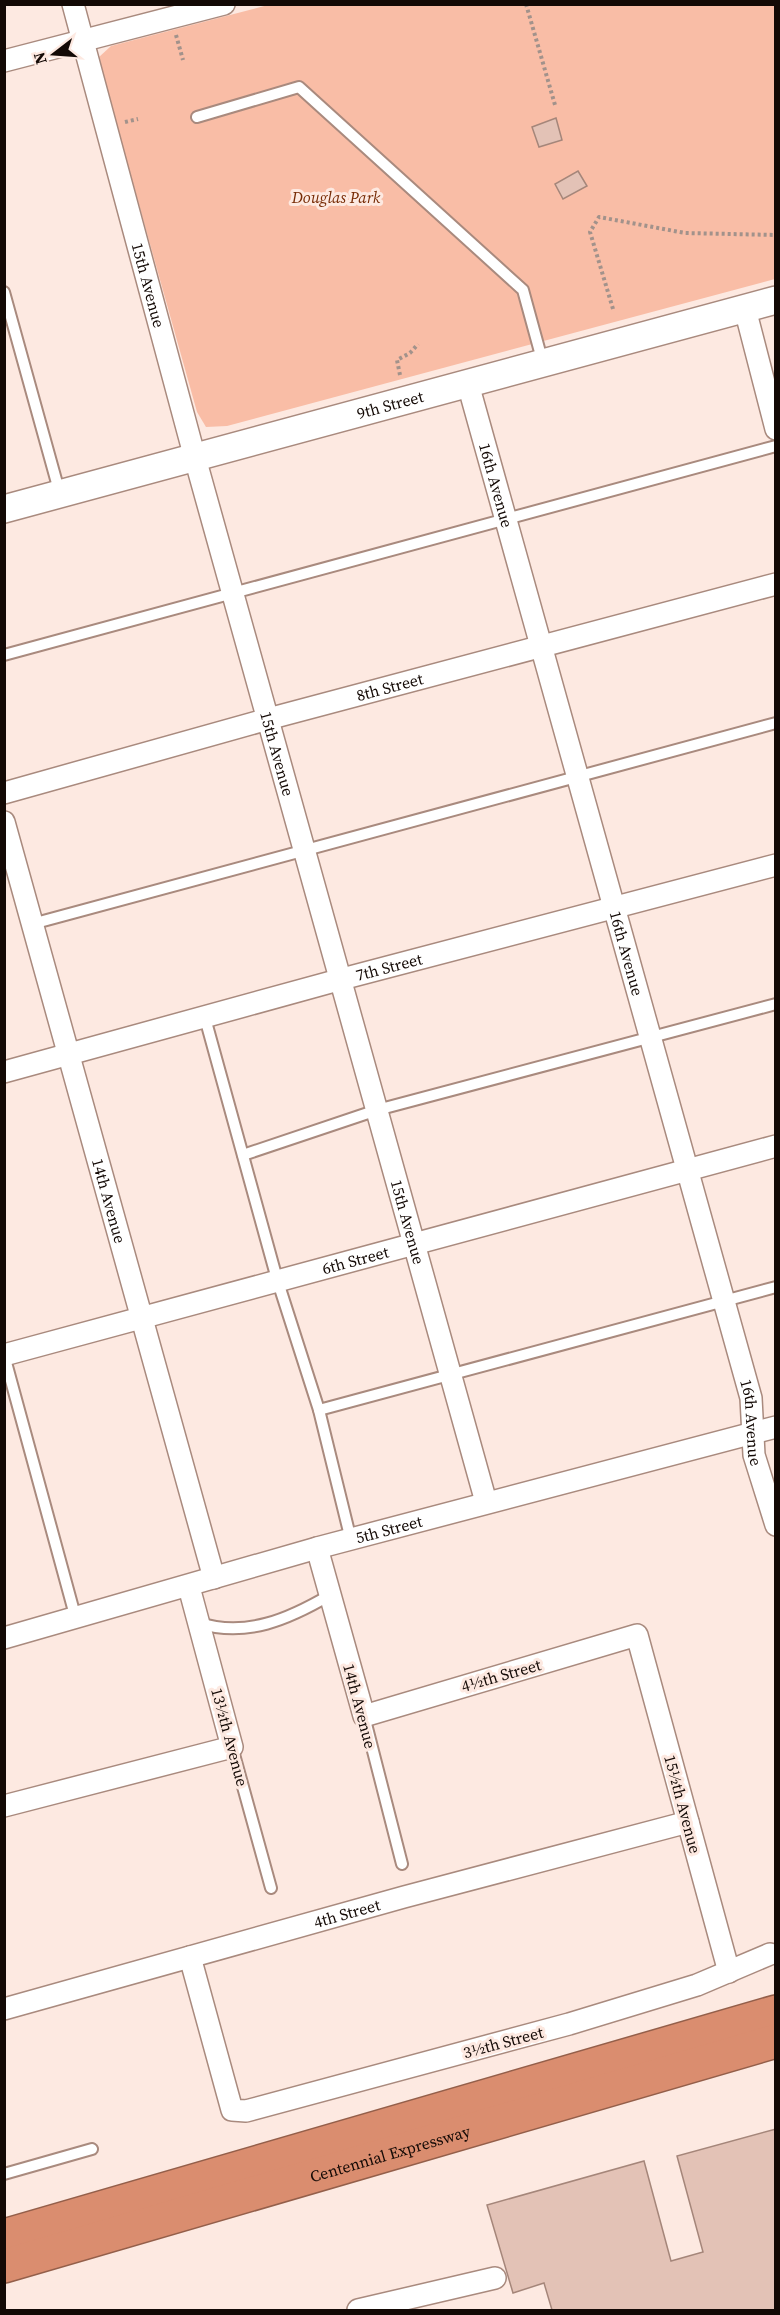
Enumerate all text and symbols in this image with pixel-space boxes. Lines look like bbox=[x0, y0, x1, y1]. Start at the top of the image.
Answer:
north arrow bbox=[24, 24, 84, 84]
text: N bbox=[27, 49, 52, 67]
park label: Douglas Park bbox=[291, 186, 381, 208]
street label: 15th Avenue bbox=[127, 240, 170, 330]
street label: 9th Street bbox=[354, 385, 427, 424]
street label: 16th Avenue bbox=[474, 440, 519, 530]
street label: 8th Street bbox=[354, 667, 426, 706]
street label: 15th Avenue bbox=[255, 709, 300, 799]
street label: 16th Avenue bbox=[605, 908, 649, 998]
street label: 7th Street bbox=[353, 947, 425, 986]
street label: 14th Avenue bbox=[87, 1156, 131, 1246]
street label: 15th Avenue bbox=[386, 1177, 430, 1267]
street label: 6th Street bbox=[320, 1240, 392, 1279]
street label: 16th Avenue bbox=[735, 1376, 768, 1469]
street label: 5th Street bbox=[353, 1510, 425, 1548]
street label: 4½th Street bbox=[459, 1653, 544, 1697]
street label: 14th Avenue bbox=[338, 1661, 382, 1751]
street label: 13½th Avenue bbox=[206, 1685, 254, 1789]
street label: 15½th Avenue bbox=[659, 1752, 707, 1856]
street label: 4th Street bbox=[311, 1893, 383, 1933]
street label: 3½th Street bbox=[461, 2021, 546, 2063]
street label: Centennial Expressway bbox=[307, 2119, 474, 2187]

